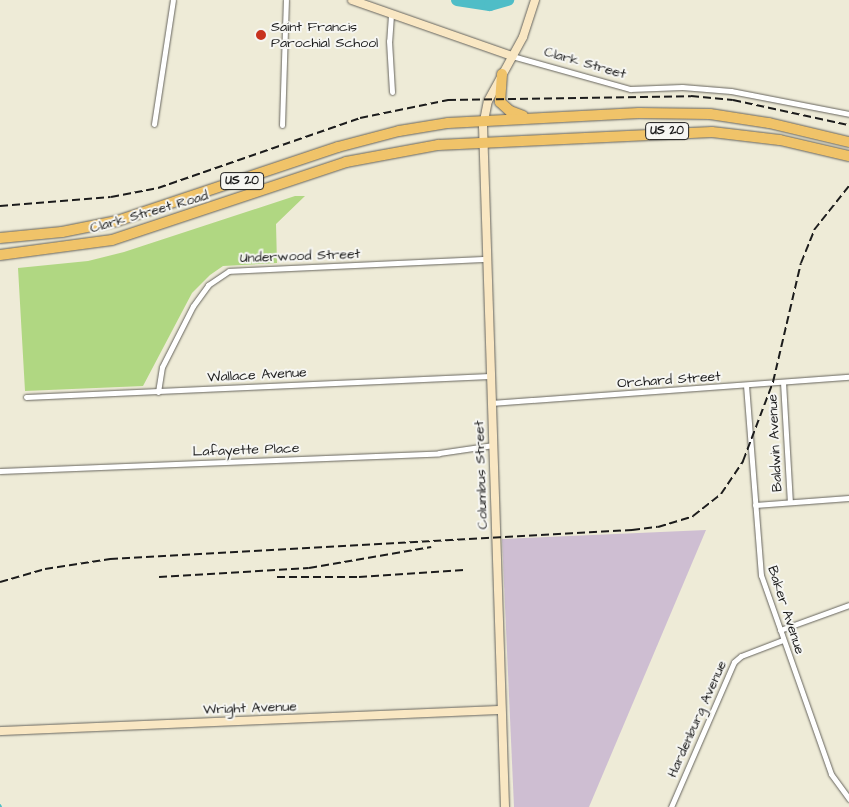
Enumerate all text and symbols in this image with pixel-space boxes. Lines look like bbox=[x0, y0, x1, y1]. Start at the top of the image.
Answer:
place label: Saint Francis Parochial School bbox=[271, 19, 378, 52]
marker: Saint Francis Parochial School bbox=[255, 29, 267, 41]
street label: Clark Street bbox=[542, 43, 628, 83]
road number: US 20 bbox=[644, 122, 690, 140]
road number: US 20 bbox=[220, 172, 264, 190]
street label: Clark Street Road bbox=[88, 187, 210, 237]
street label: Underwood Street bbox=[240, 246, 360, 266]
street label: Wallace Avenue bbox=[207, 364, 307, 386]
street label: Orchard Street bbox=[617, 368, 721, 392]
street label: Baldwin Avenue bbox=[764, 394, 786, 492]
street label: Columbus Street bbox=[471, 420, 491, 530]
street label: Lafayette Place bbox=[192, 440, 300, 460]
street label: Baker Avenue bbox=[764, 564, 808, 656]
street label: Hardenburg Avenue bbox=[664, 658, 730, 780]
street label: Wright Avenue bbox=[203, 698, 297, 718]

